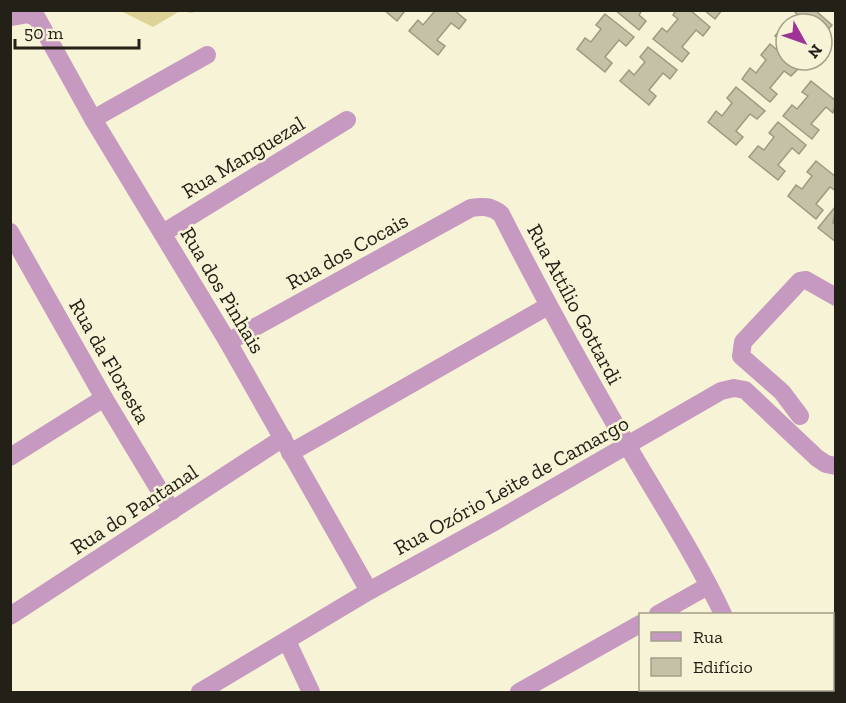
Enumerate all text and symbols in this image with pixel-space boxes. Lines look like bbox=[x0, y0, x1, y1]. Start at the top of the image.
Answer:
scale bar bbox=[15, 12, 140, 50]
north arrow bbox=[774, 12, 834, 72]
text: 50 m bbox=[24, 22, 64, 44]
text: N bbox=[804, 41, 826, 62]
street label: Rua Manguezal bbox=[177, 110, 309, 203]
street label: Rua dos Cocais bbox=[282, 207, 412, 295]
street label: Rua Attílio Gottardi bbox=[522, 220, 628, 389]
street label: Rua dos Pinhais bbox=[175, 222, 271, 358]
street label: Rua da Floresta bbox=[64, 294, 156, 428]
street label: Rua Ozório Leite de Camargo bbox=[389, 410, 633, 560]
street label: Rua do Pantanal bbox=[66, 458, 203, 559]
legend bbox=[639, 613, 834, 691]
text: Rua bbox=[693, 626, 723, 648]
text: Edifício bbox=[693, 656, 753, 678]

